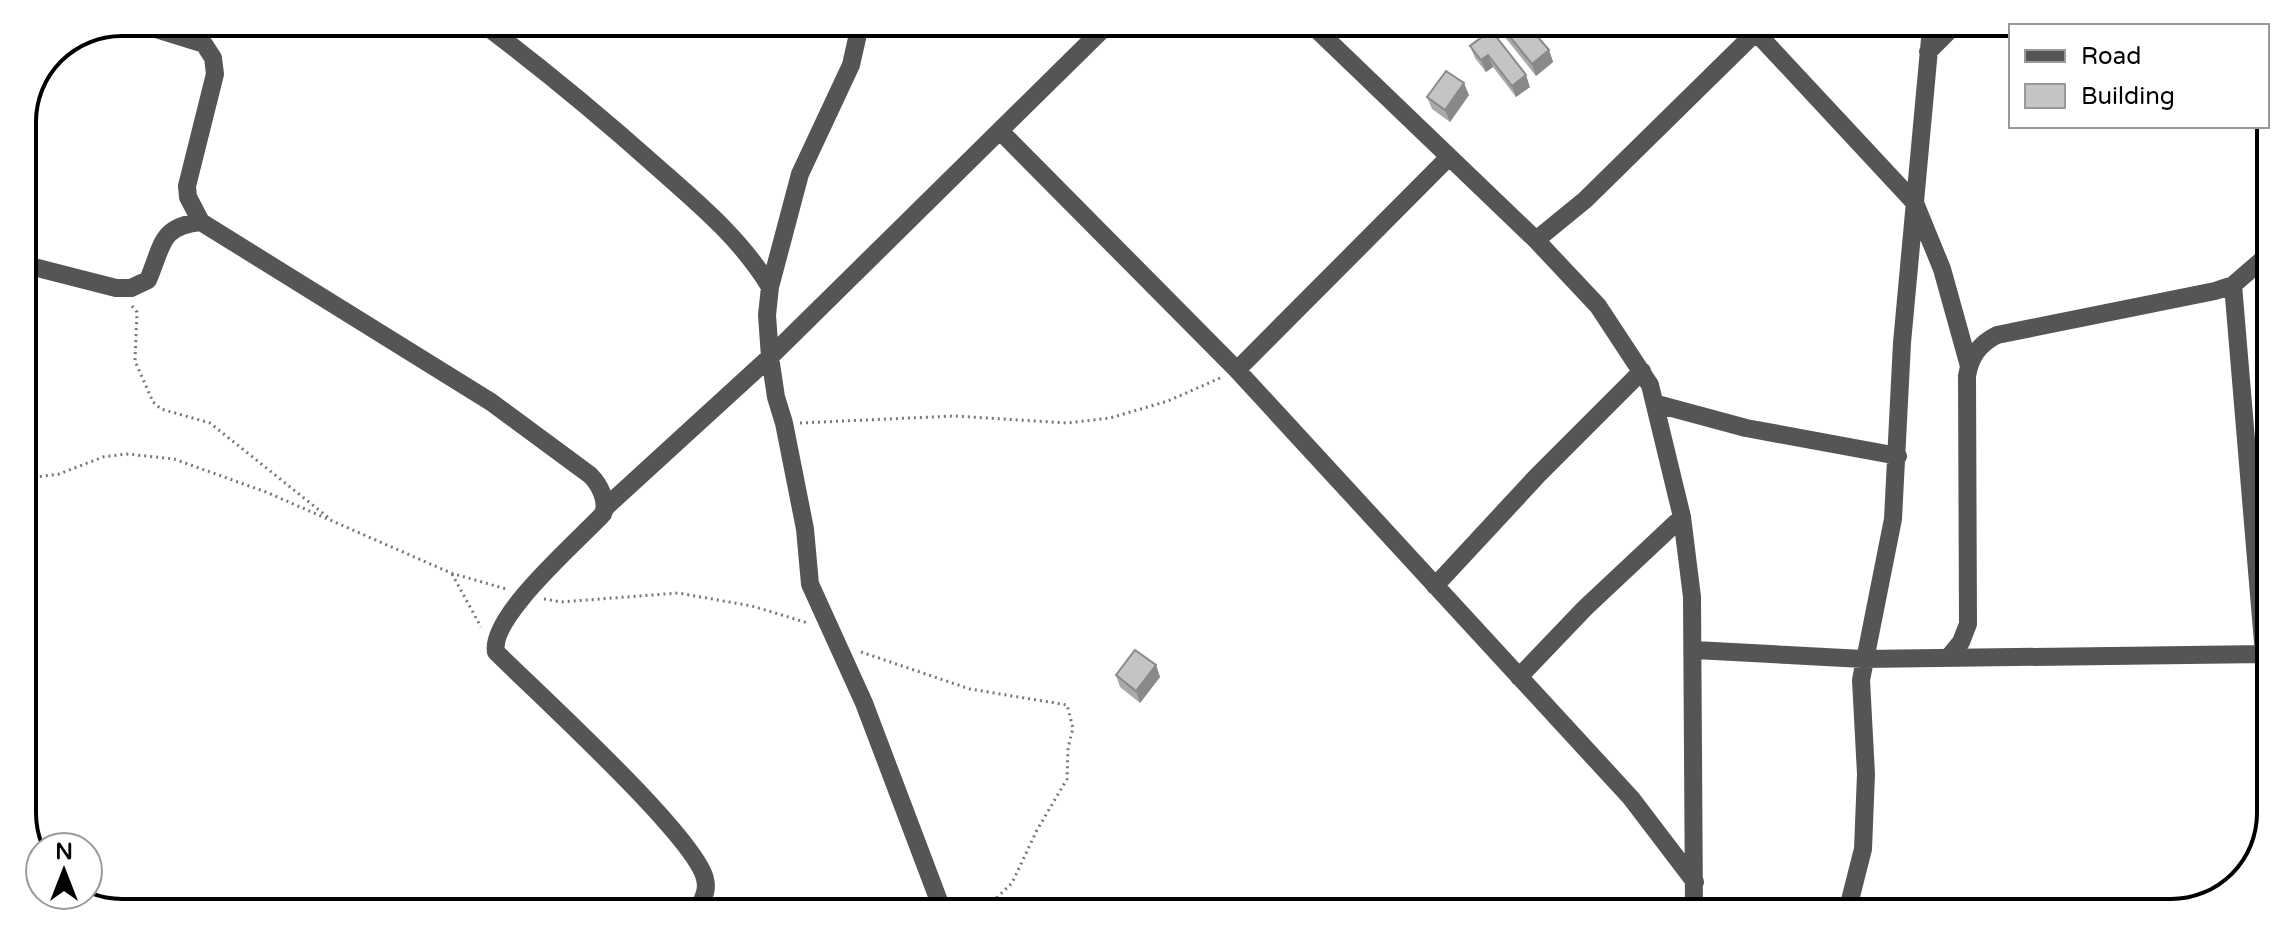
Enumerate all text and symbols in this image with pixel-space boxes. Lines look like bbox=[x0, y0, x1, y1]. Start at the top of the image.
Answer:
legend bbox=[2009, 24, 2269, 128]
text: Road bbox=[2081, 42, 2141, 71]
text: Building bbox=[2081, 82, 2175, 111]
north arrow bbox=[24, 831, 104, 911]
text: N bbox=[55, 839, 73, 865]

